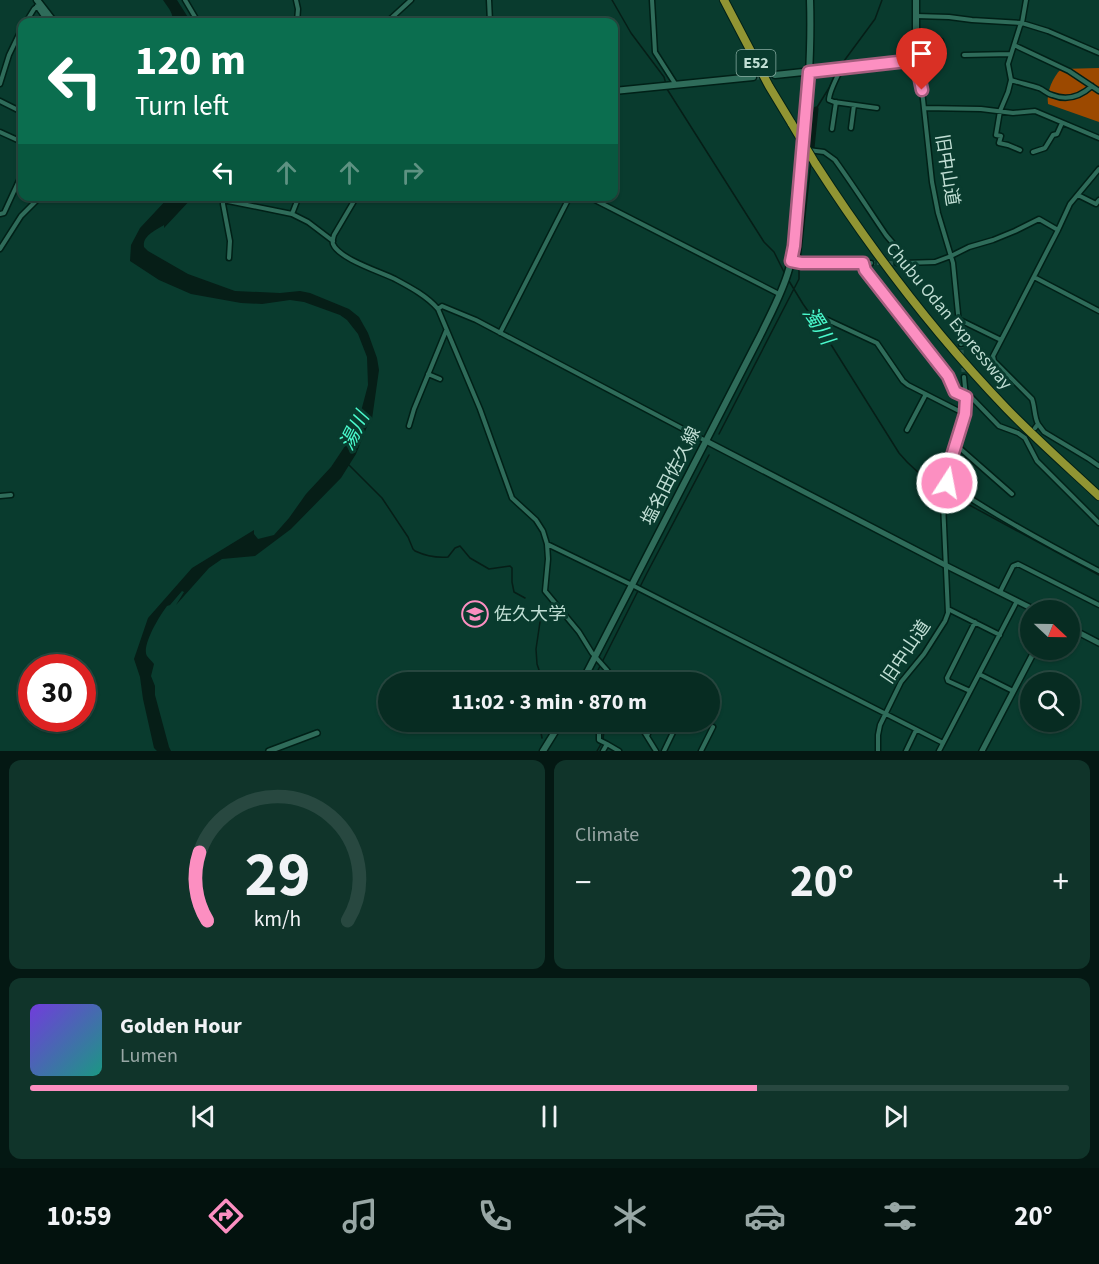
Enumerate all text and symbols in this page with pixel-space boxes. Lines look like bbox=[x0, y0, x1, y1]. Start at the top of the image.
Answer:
pin bbox=[896, 28, 947, 90]
text: 120 m bbox=[135, 31, 246, 91]
icon: arrive bbox=[905, 37, 938, 70]
icon: left bbox=[36, 42, 114, 120]
road number: E52 bbox=[736, 50, 776, 76]
text: Turn left bbox=[135, 87, 229, 126]
street label: 旧中山道 bbox=[929, 132, 965, 208]
icon: left bbox=[207, 156, 240, 189]
icon: ahead bbox=[270, 156, 303, 189]
icon: ahead bbox=[333, 156, 366, 189]
icon: right bbox=[396, 156, 429, 189]
street label: Chubu Odan Expressway bbox=[880, 237, 1018, 395]
water label: 濁川 bbox=[796, 302, 842, 352]
water label: 湯川 bbox=[333, 405, 377, 455]
street label: 塩名田佐久線 bbox=[635, 422, 707, 530]
position arrow bbox=[915, 451, 979, 515]
school or university icon: 佐久大学 bbox=[460, 599, 490, 629]
north arrow bbox=[1020, 600, 1080, 660]
map controls bbox=[1020, 600, 1080, 732]
place label: 佐久大学 bbox=[494, 602, 566, 627]
street label: 旧中山道 bbox=[876, 615, 936, 689]
speed limit sign: 30 bbox=[18, 654, 96, 732]
button: search bbox=[1020, 672, 1080, 732]
text: 11:02 · 3 min · 870 m bbox=[451, 686, 647, 718]
text: Climate bbox=[575, 821, 639, 849]
text: 29 bbox=[244, 831, 310, 920]
text: 20° bbox=[790, 850, 854, 914]
text: − bbox=[575, 859, 591, 906]
text: + bbox=[1053, 859, 1069, 906]
text: km/h bbox=[253, 905, 301, 936]
text: Golden Hour bbox=[120, 1010, 242, 1042]
text: Lumen bbox=[120, 1042, 178, 1070]
icon: previous bbox=[187, 1100, 220, 1133]
icon: pause bbox=[533, 1100, 566, 1133]
icon: next bbox=[879, 1100, 912, 1133]
icon: directions bbox=[205, 1195, 247, 1237]
icon: music bbox=[339, 1195, 381, 1237]
icon: phone bbox=[474, 1195, 516, 1237]
icon: climate bbox=[609, 1195, 651, 1237]
icon: car bbox=[744, 1195, 786, 1237]
icon: filters bbox=[879, 1195, 921, 1237]
text: 10:59 bbox=[46, 1197, 112, 1236]
text: 20° bbox=[1014, 1197, 1053, 1236]

